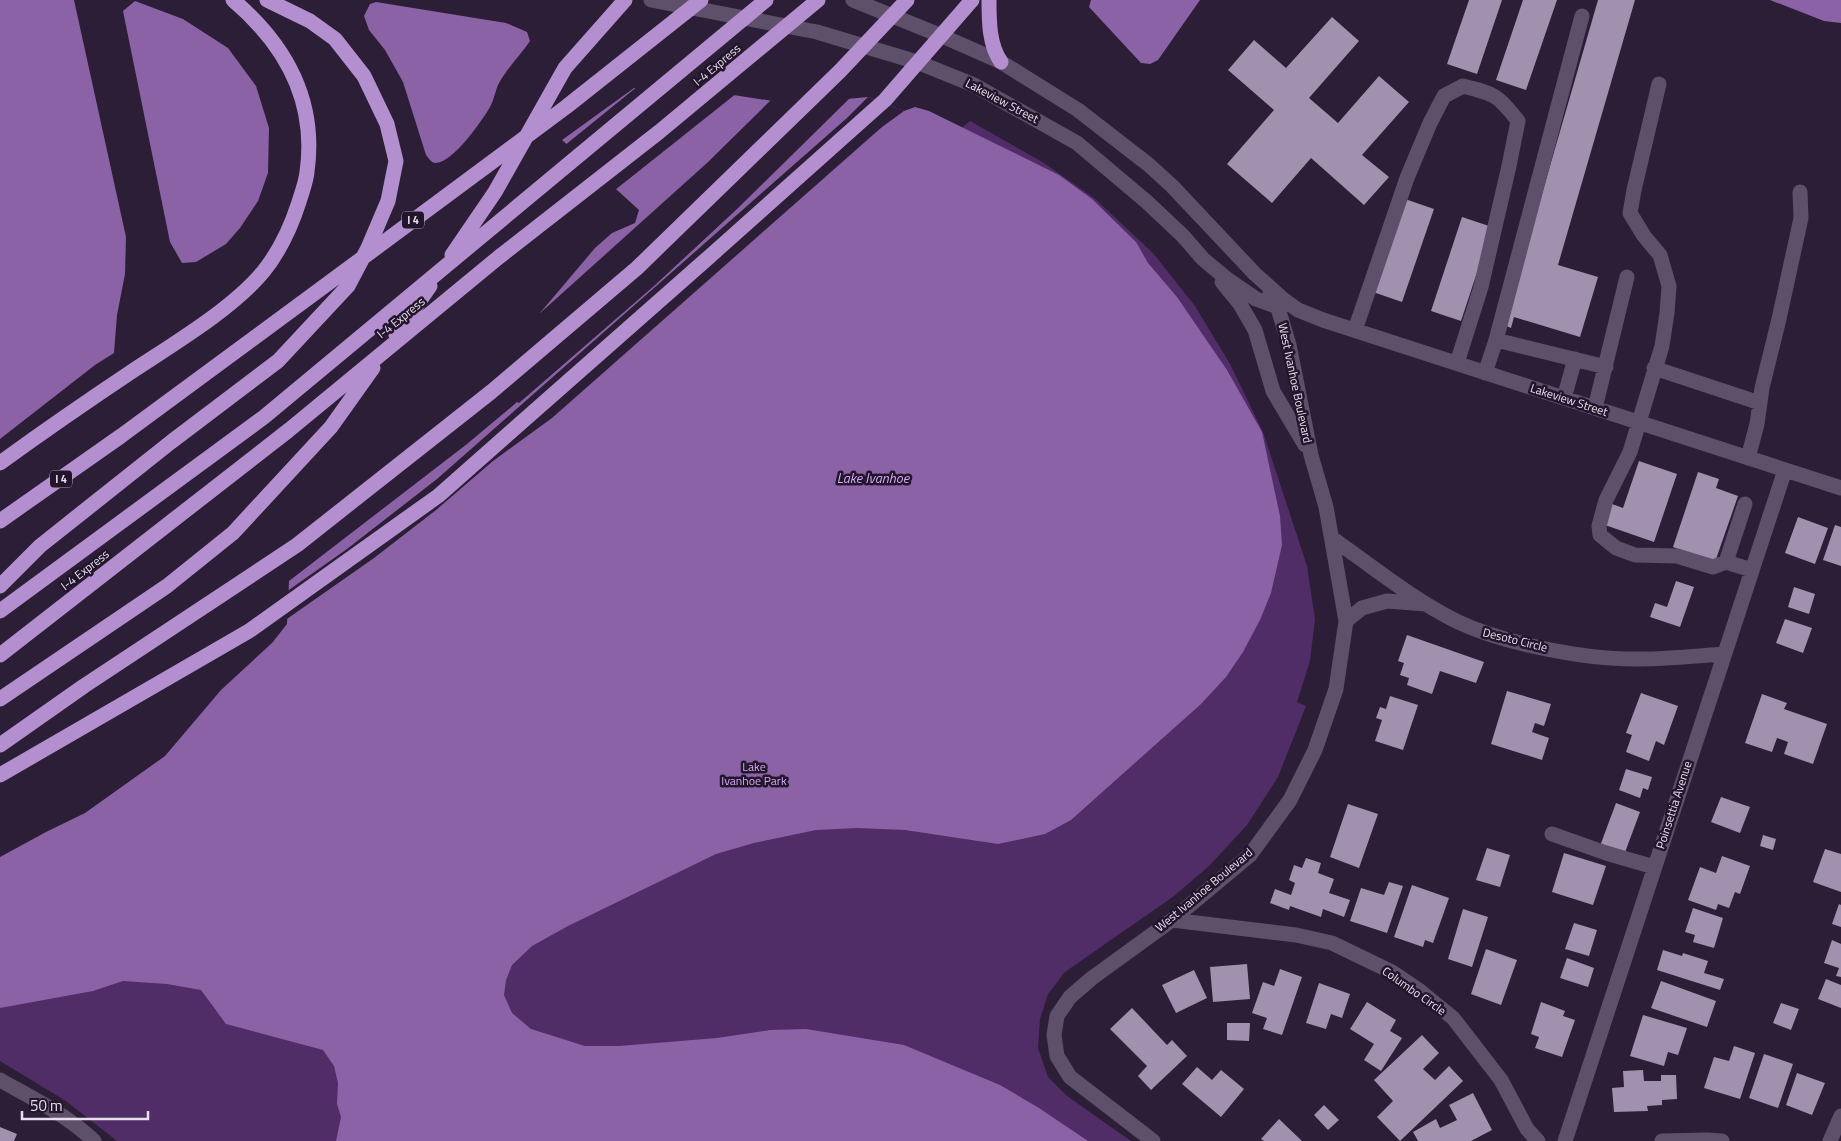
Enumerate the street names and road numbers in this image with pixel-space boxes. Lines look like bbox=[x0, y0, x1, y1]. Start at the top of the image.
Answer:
street label: I-4 Express bbox=[689, 39, 745, 90]
street label: Lakeview Street bbox=[962, 73, 1043, 128]
road number: I 4 bbox=[402, 212, 424, 228]
street label: I-4 Express bbox=[372, 292, 429, 343]
street label: West Ivanhoe Boulevard bbox=[1273, 321, 1317, 445]
street label: Lakeview Street bbox=[1528, 378, 1611, 421]
road number: I 4 bbox=[50, 470, 72, 488]
street label: I-4 Express bbox=[56, 544, 113, 595]
street label: Desoto Circle bbox=[1481, 622, 1549, 657]
street label: Poinsettia Avenue bbox=[1650, 758, 1697, 851]
street label: West Ivanhoe Boulevard bbox=[1151, 843, 1257, 936]
street label: Columbo Circle bbox=[1378, 961, 1450, 1020]

